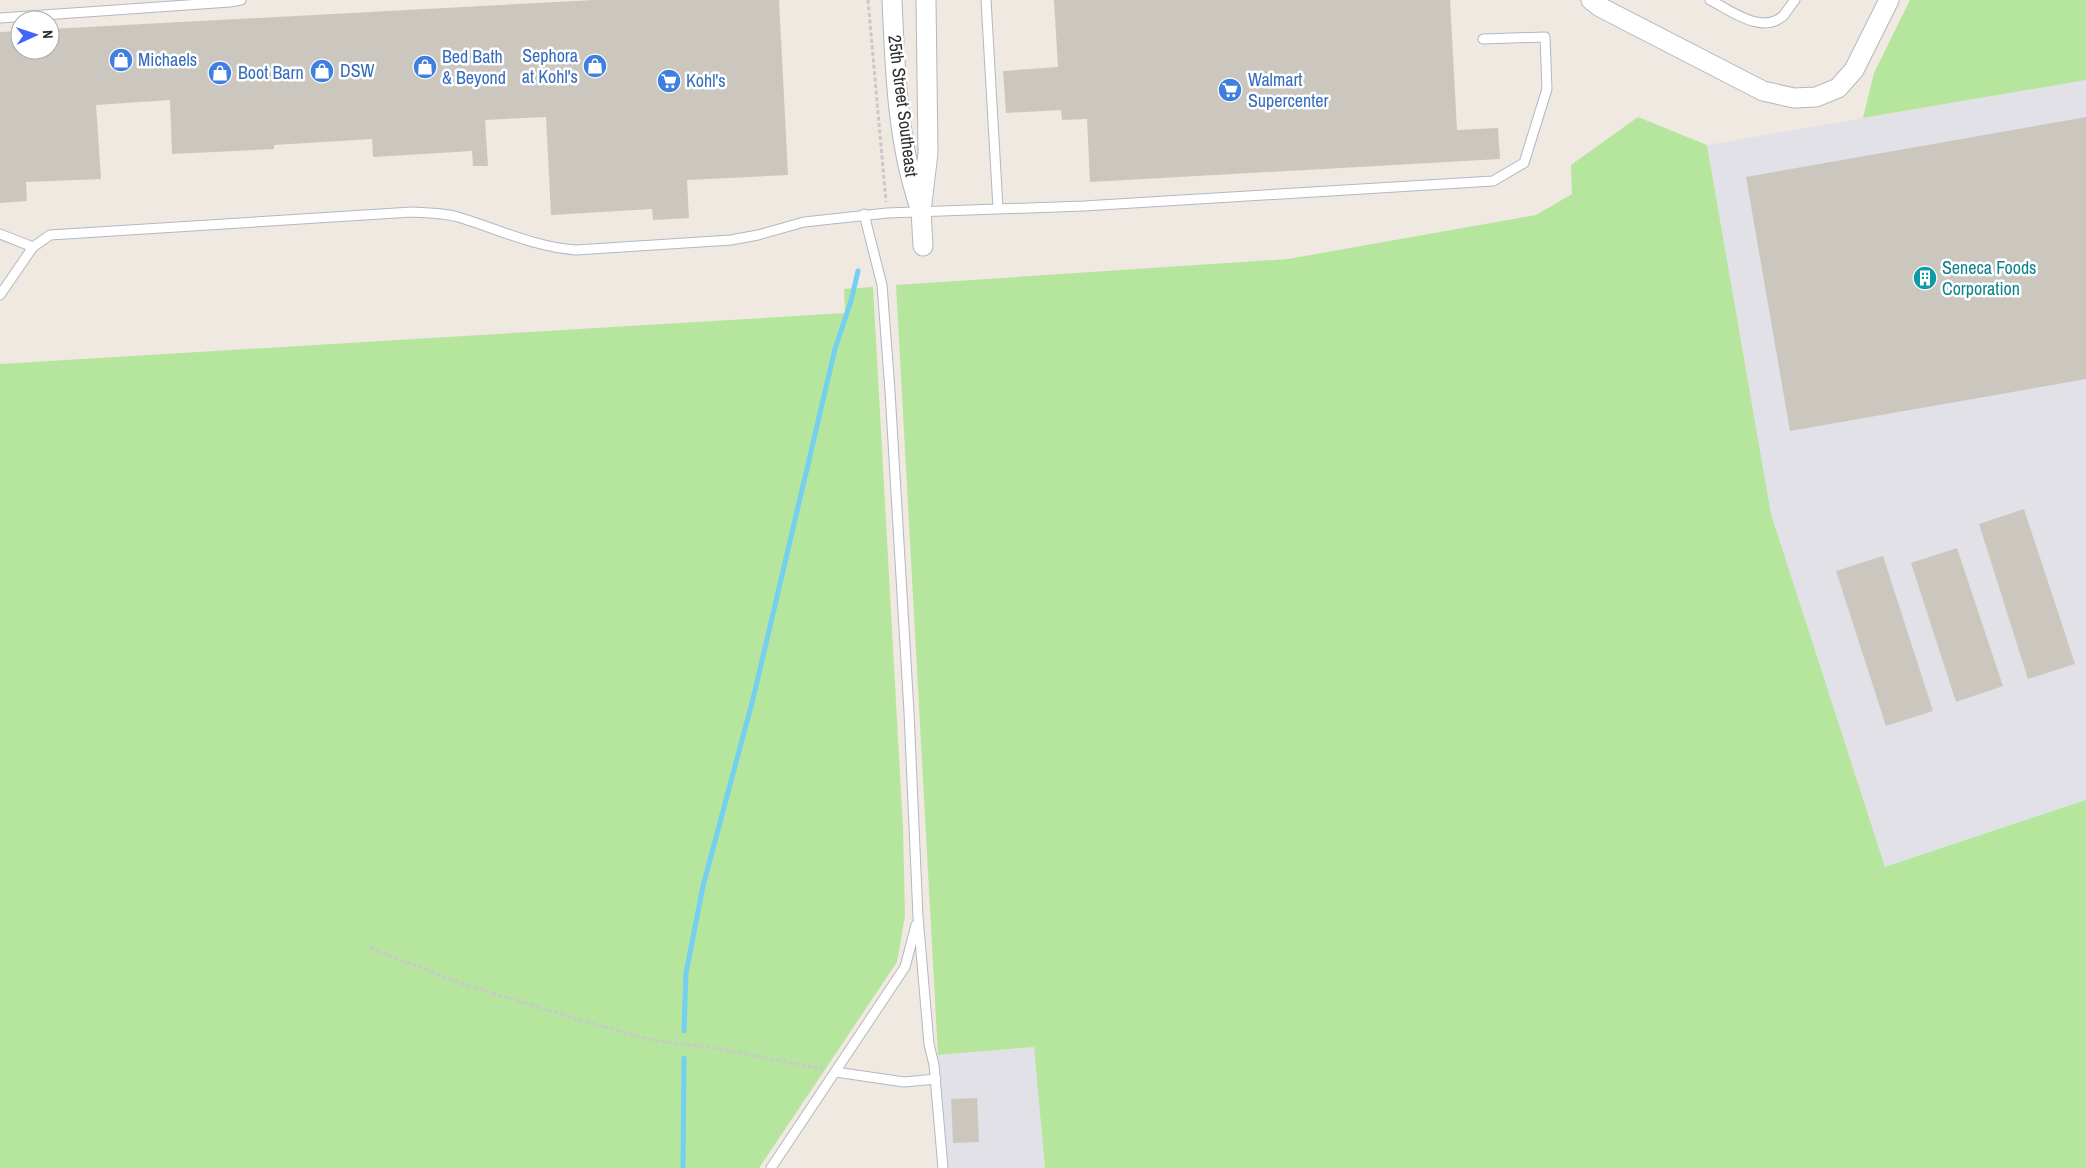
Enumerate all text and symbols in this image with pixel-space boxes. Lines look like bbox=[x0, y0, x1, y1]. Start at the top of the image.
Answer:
north arrow bbox=[10, 10, 60, 60]
text: N bbox=[39, 30, 57, 39]
street label: 25th Street Southeast bbox=[882, 34, 925, 178]
place label: Sephora at Kohl's bbox=[522, 43, 578, 89]
place label: Bed Bath & Beyond bbox=[442, 44, 506, 90]
shop icon: Michaels bbox=[108, 47, 134, 73]
place label: Michaels bbox=[138, 47, 197, 72]
shop icon: Sephora at Kohl's bbox=[582, 53, 608, 79]
shop icon: Bed Bath & Beyond bbox=[412, 54, 438, 80]
shop icon: DSW bbox=[309, 58, 335, 84]
place label: DSW bbox=[340, 58, 375, 83]
shop icon: Boot Barn bbox=[207, 60, 233, 86]
place label: Boot Barn bbox=[238, 60, 304, 85]
place label: Walmart Supercenter bbox=[1248, 67, 1328, 113]
supermarket icon: Kohl's bbox=[656, 68, 682, 94]
place label: Kohl's bbox=[686, 68, 726, 93]
supermarket icon: Walmart Supercenter bbox=[1217, 77, 1243, 103]
place label: Seneca Foods Corporation bbox=[1942, 255, 2036, 301]
building icon: Seneca Foods Corporation bbox=[1912, 265, 1938, 291]

